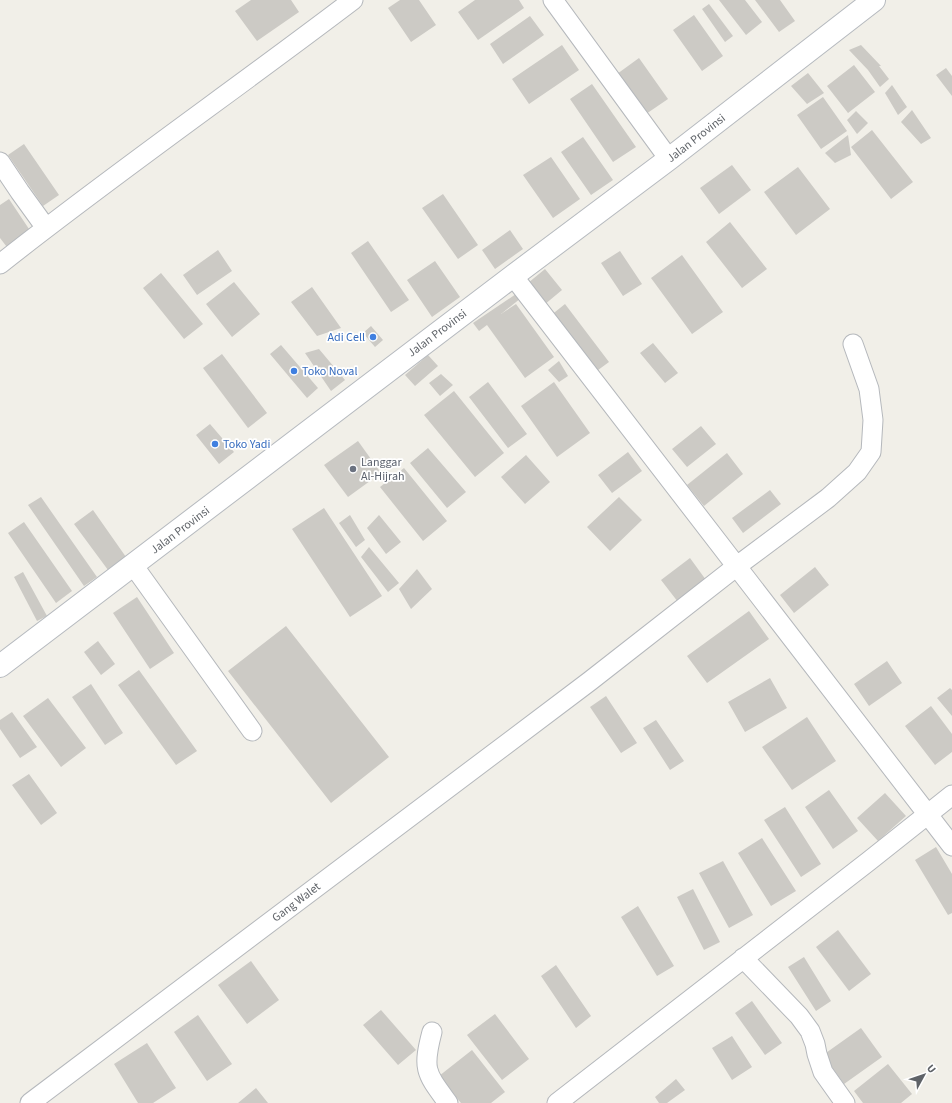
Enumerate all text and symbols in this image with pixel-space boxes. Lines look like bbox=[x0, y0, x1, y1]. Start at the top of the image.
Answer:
street label: Jalan Provinsi bbox=[663, 110, 729, 167]
street label: Jalan Provinsi bbox=[404, 305, 471, 361]
place label: Adi Cell bbox=[328, 329, 365, 346]
marker: Adi Cell bbox=[368, 332, 378, 342]
place label: Toko Noval bbox=[302, 363, 357, 380]
marker: Toko Noval bbox=[289, 366, 299, 376]
place label: Toko Yadi bbox=[223, 436, 270, 453]
marker: Toko Yadi bbox=[210, 439, 220, 449]
place label: Langgar Al-Hijrah bbox=[361, 454, 405, 485]
marker: Langgar Al-Hijrah bbox=[348, 464, 358, 474]
street label: Jalan Provinsi bbox=[147, 502, 214, 558]
street label: Gang Walet bbox=[269, 879, 324, 926]
north arrow bbox=[904, 1055, 944, 1095]
text: U bbox=[923, 1061, 939, 1077]

